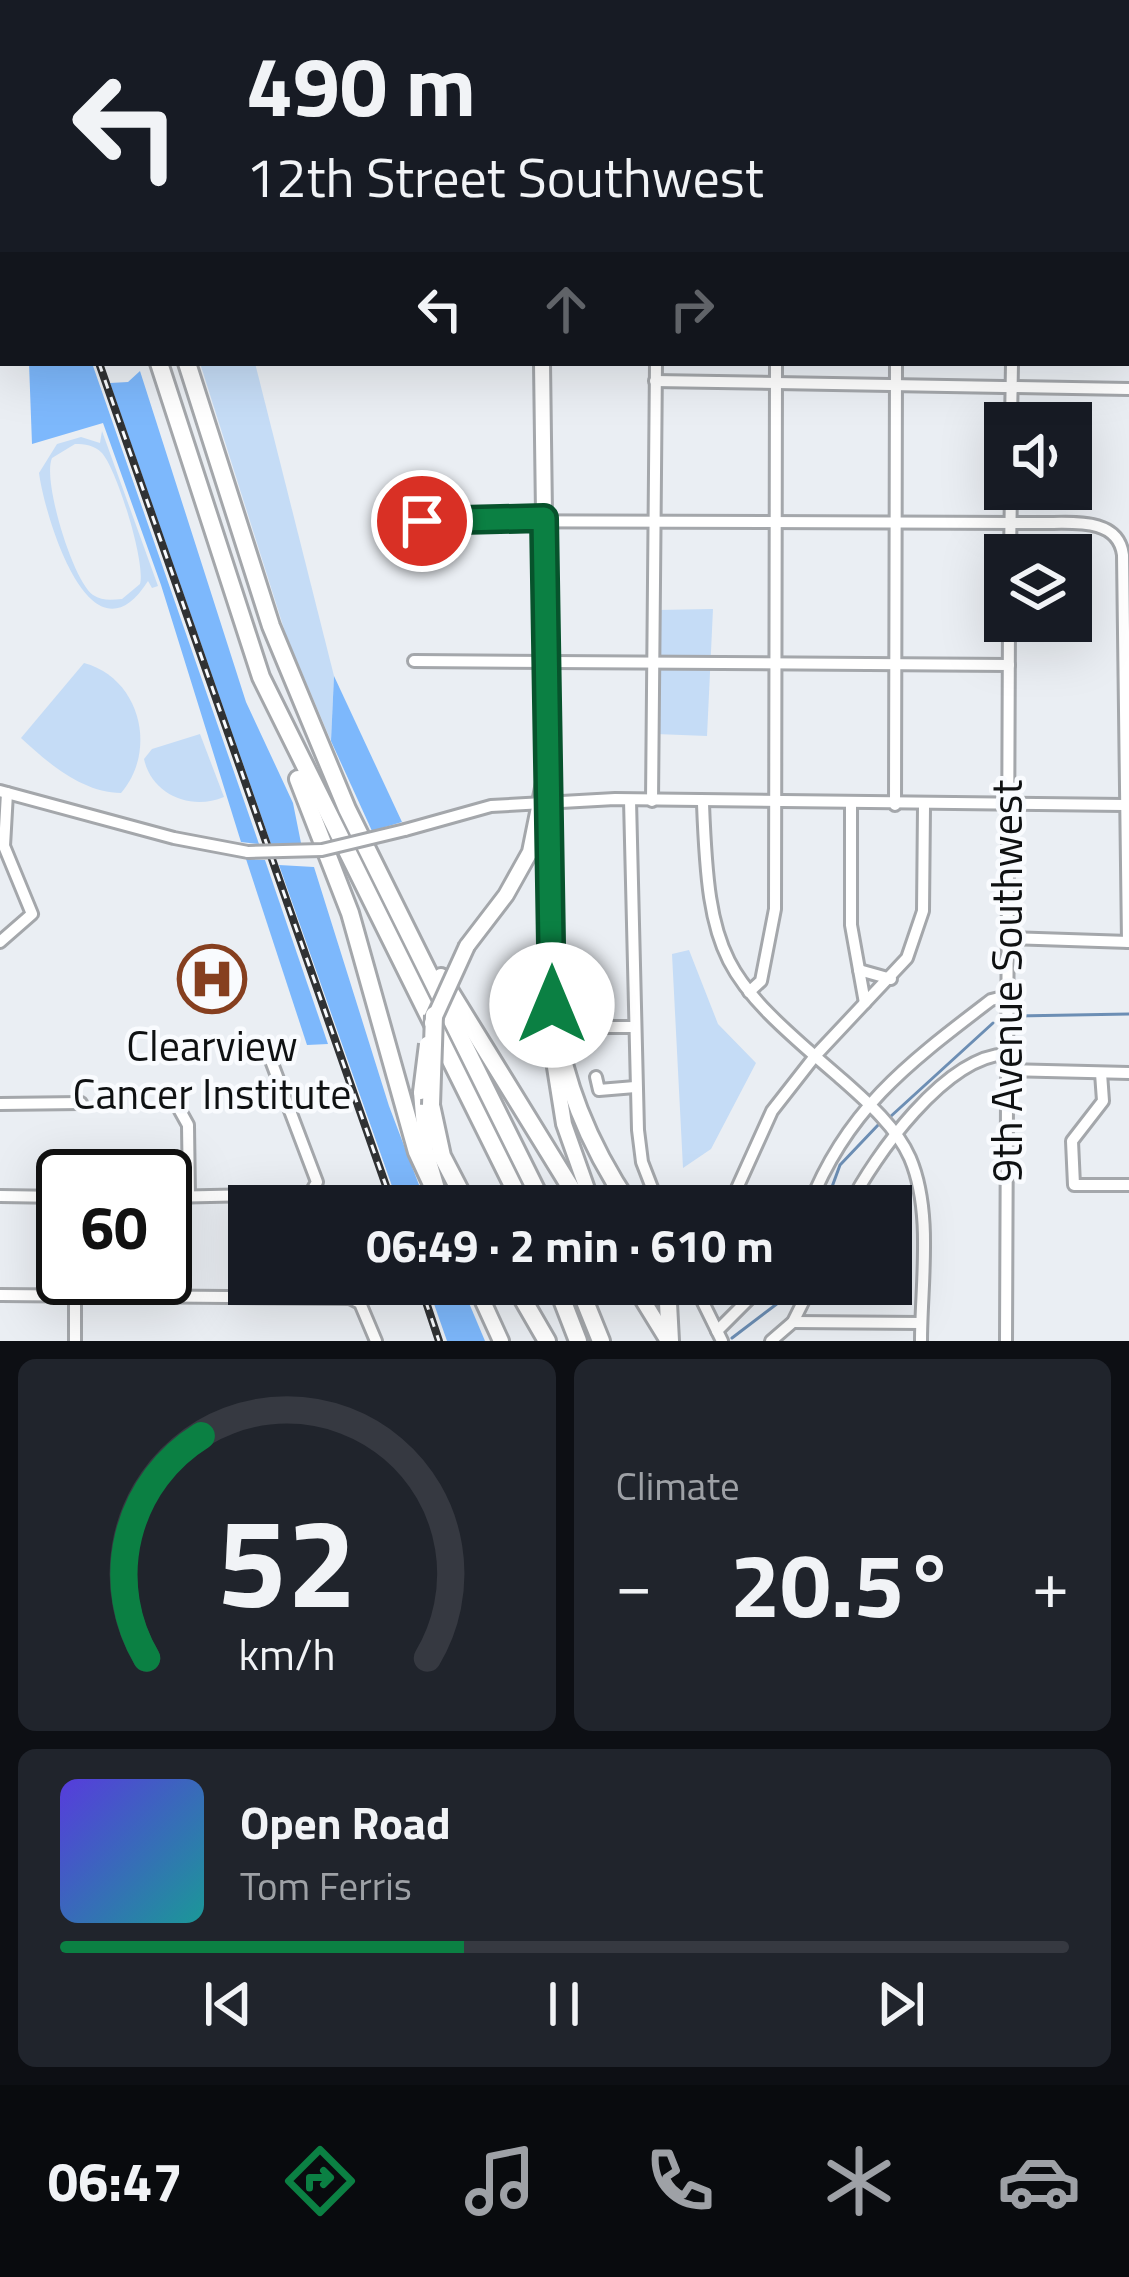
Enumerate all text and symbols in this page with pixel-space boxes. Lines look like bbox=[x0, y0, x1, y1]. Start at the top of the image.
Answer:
text: 490 m bbox=[246, 21, 476, 149]
icon: left bbox=[48, 48, 204, 204]
text: 12th Street Southwest bbox=[246, 136, 764, 218]
icon: left bbox=[407, 276, 473, 342]
icon: ahead bbox=[533, 276, 599, 342]
icon: right bbox=[659, 276, 725, 342]
map controls bbox=[984, 402, 1092, 642]
button: sound bbox=[984, 402, 1092, 510]
pin bbox=[371, 470, 473, 572]
icon: arrive bbox=[389, 488, 455, 554]
button: layers bbox=[984, 534, 1092, 642]
street label: 9th Avenue Southwest bbox=[974, 780, 1038, 1182]
position arrow bbox=[489, 942, 615, 1068]
hospital icon: Clearview Cancer Institute bbox=[177, 944, 247, 1014]
place label: Clearview Cancer Institute bbox=[73, 1013, 351, 1125]
speed limit sign: 60 bbox=[36, 1149, 192, 1305]
text: 06:49 · 2 min · 610 m bbox=[366, 1211, 774, 1279]
text: Climate bbox=[616, 1456, 740, 1515]
text: 52 bbox=[217, 1466, 357, 1655]
text: 20.5° bbox=[730, 1515, 955, 1652]
text: − bbox=[616, 1533, 652, 1634]
text: + bbox=[1032, 1533, 1069, 1634]
text: km/h bbox=[238, 1621, 335, 1687]
text: Open Road bbox=[240, 1788, 451, 1856]
text: Tom Ferris bbox=[240, 1856, 412, 1915]
icon: previous bbox=[195, 1971, 261, 2037]
icon: pause bbox=[531, 1971, 597, 2037]
icon: next bbox=[868, 1971, 934, 2037]
icon: directions bbox=[278, 2139, 362, 2223]
icon: music bbox=[458, 2139, 542, 2223]
icon: phone bbox=[638, 2139, 722, 2223]
icon: climate bbox=[817, 2139, 901, 2223]
icon: car bbox=[997, 2139, 1081, 2223]
text: 06:47 bbox=[48, 2140, 183, 2222]

